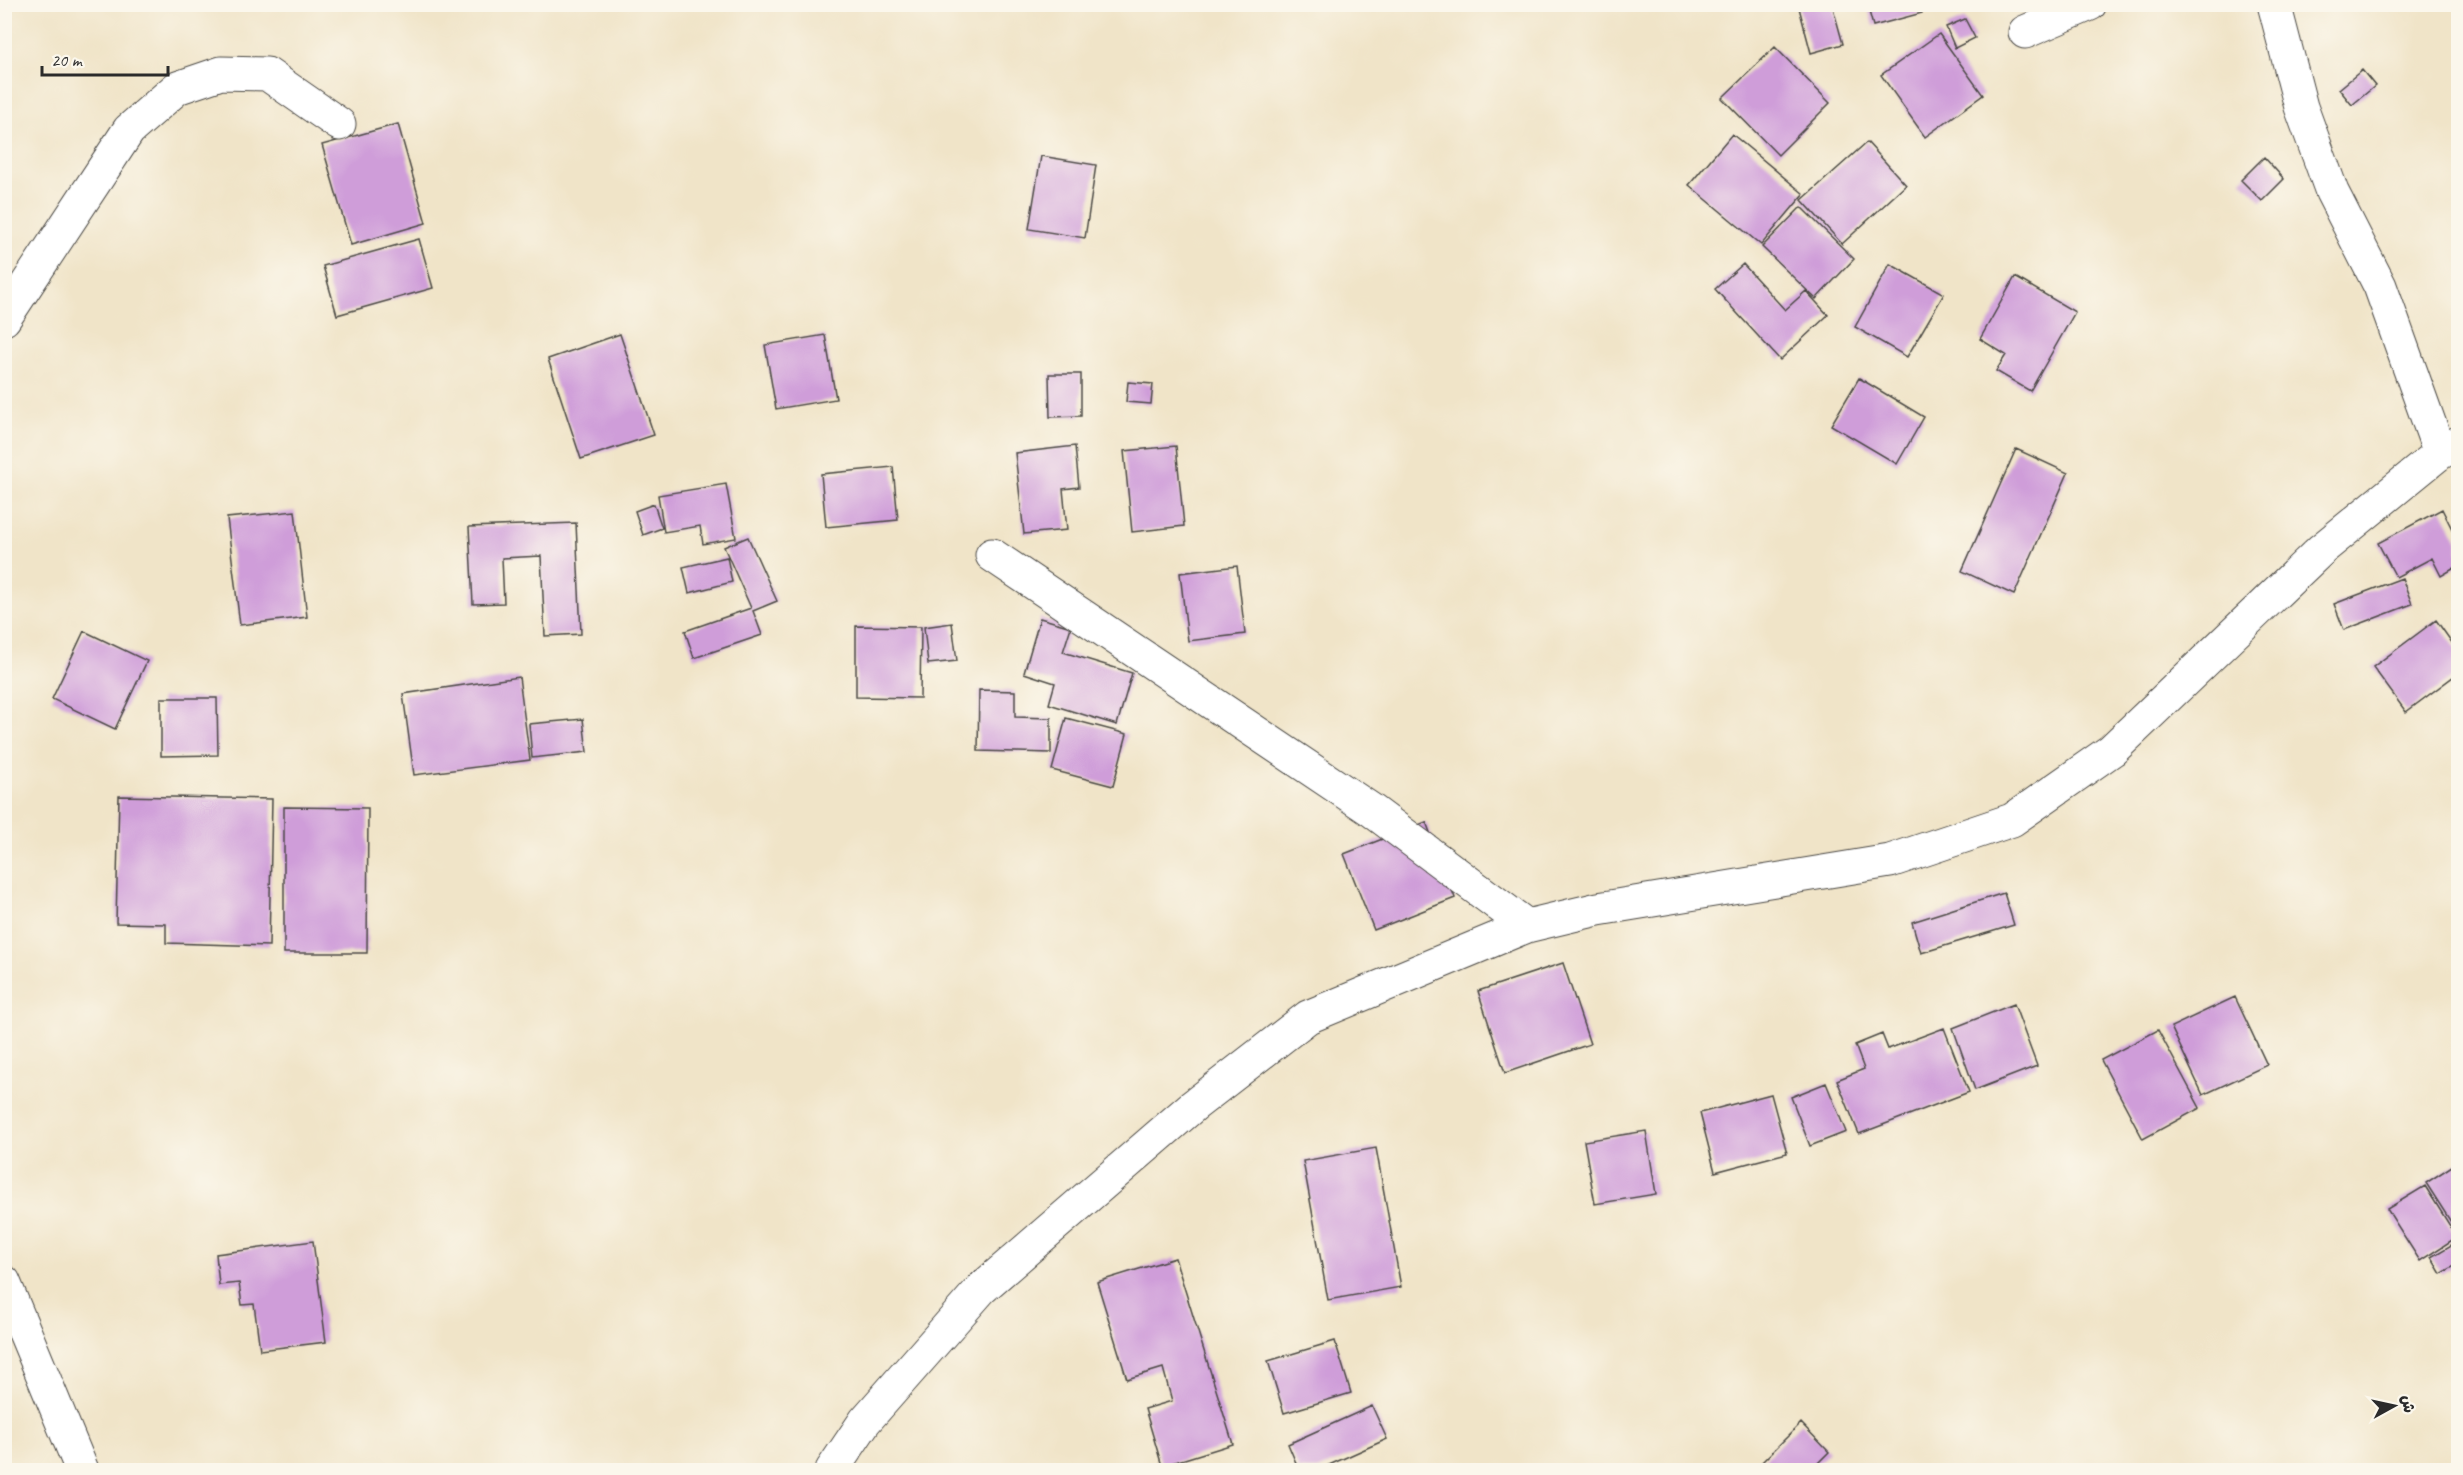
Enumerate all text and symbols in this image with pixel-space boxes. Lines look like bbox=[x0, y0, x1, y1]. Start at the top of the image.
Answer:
scale bar bbox=[42, 39, 168, 77]
text: 20 m bbox=[51, 49, 84, 71]
north arrow bbox=[2364, 1376, 2424, 1436]
text: ش bbox=[2397, 1394, 2419, 1414]

